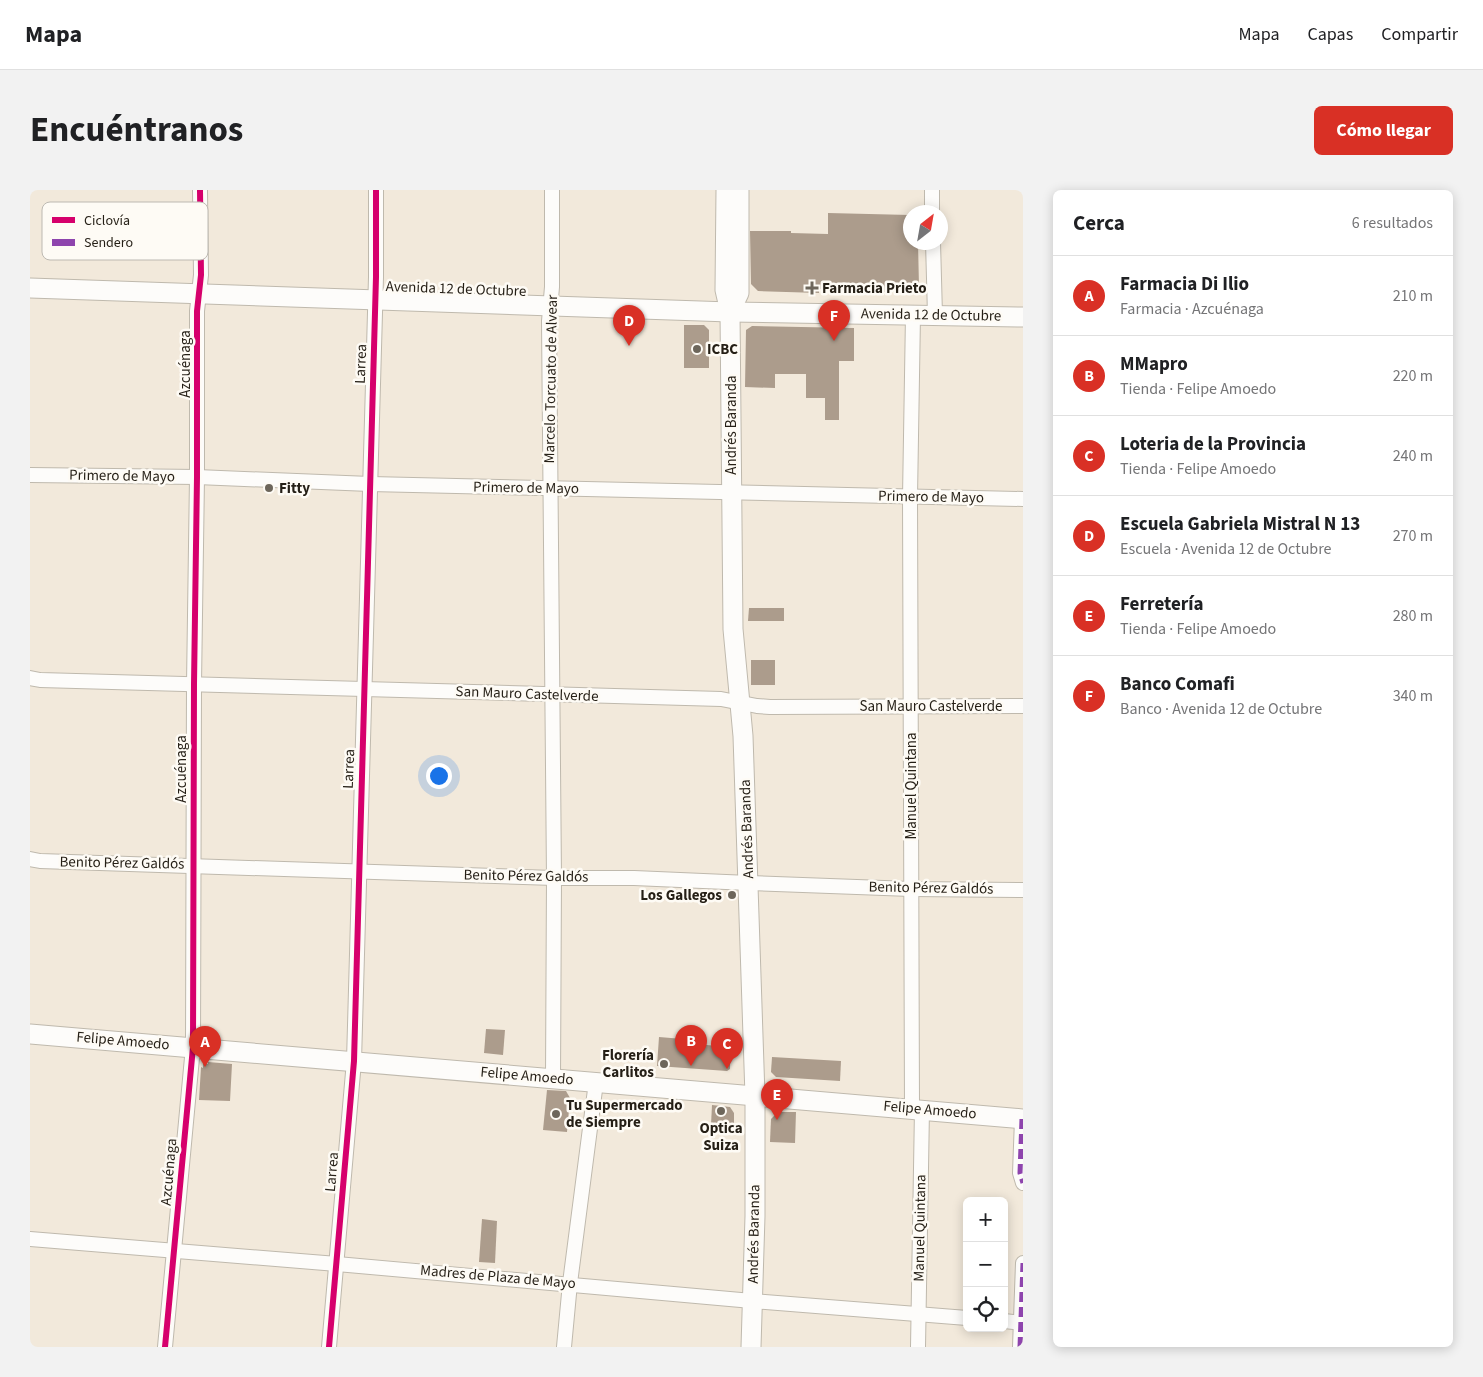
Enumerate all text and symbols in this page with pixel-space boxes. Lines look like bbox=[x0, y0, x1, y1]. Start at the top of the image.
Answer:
text: Mapa bbox=[25, 17, 82, 52]
text: Mapa bbox=[1239, 22, 1280, 47]
text: Capas bbox=[1308, 22, 1353, 47]
text: Compartir bbox=[1381, 22, 1458, 47]
text: Encuéntranos bbox=[30, 105, 243, 155]
button: Cómo llegar bbox=[1314, 106, 1453, 155]
legend bbox=[42, 202, 208, 260]
north arrow bbox=[903, 205, 948, 250]
text: Cerca bbox=[1073, 208, 1125, 238]
text: Ciclovía bbox=[84, 211, 130, 231]
text: 6 resultados bbox=[1352, 212, 1433, 234]
text: Sendero bbox=[84, 233, 133, 253]
text: Farmacia Di Ilio bbox=[1120, 271, 1249, 298]
street label: Avenida 12 de Octubre bbox=[385, 276, 527, 302]
place label: Farmacia Prieto bbox=[822, 278, 926, 299]
marker: Farmacia Prieto bbox=[806, 282, 818, 294]
text: A bbox=[1084, 285, 1094, 307]
text: 210 m bbox=[1393, 285, 1433, 307]
street label: Marcelo Torcuato de Alvear bbox=[539, 294, 563, 464]
text: Farmacia · Azcuénaga bbox=[1120, 298, 1264, 320]
pin: F bbox=[818, 300, 850, 341]
street label: Avenida 12 de Octubre bbox=[861, 303, 1001, 327]
pin: D bbox=[613, 305, 645, 346]
street label: Azcuénaga bbox=[175, 330, 196, 398]
place label: ICBC bbox=[707, 339, 738, 360]
marker: ICBC bbox=[691, 343, 703, 355]
street label: Larrea bbox=[350, 344, 372, 384]
text: MMapro bbox=[1120, 351, 1188, 378]
text: B bbox=[1084, 365, 1094, 387]
text: 220 m bbox=[1393, 365, 1433, 387]
street label: Andrés Baranda bbox=[721, 375, 742, 475]
text: Tienda · Felipe Amoedo bbox=[1120, 378, 1276, 400]
text: Loteria de la Provincia bbox=[1120, 431, 1306, 458]
text: C bbox=[1084, 445, 1094, 467]
text: 240 m bbox=[1393, 445, 1433, 467]
text: Tienda · Felipe Amoedo bbox=[1120, 458, 1276, 480]
street label: Primero de Mayo bbox=[69, 465, 175, 487]
street label: Primero de Mayo bbox=[473, 477, 579, 499]
place label: Fitty bbox=[279, 478, 310, 499]
marker: Fitty bbox=[263, 482, 275, 494]
street label: Primero de Mayo bbox=[878, 486, 984, 508]
text: Escuela Gabriela Mistral N 13 bbox=[1120, 511, 1360, 538]
text: D bbox=[1084, 525, 1094, 547]
text: 270 m bbox=[1393, 525, 1433, 547]
text: Escuela · Avenida 12 de Octubre bbox=[1120, 538, 1332, 560]
text: Ferretería bbox=[1120, 591, 1204, 618]
text: E bbox=[1085, 605, 1093, 627]
text: 280 m bbox=[1393, 605, 1433, 627]
text: Tienda · Felipe Amoedo bbox=[1120, 618, 1276, 640]
text: Banco Comafi bbox=[1120, 671, 1235, 698]
street label: San Mauro Castelverde bbox=[455, 681, 599, 707]
text: F bbox=[1085, 685, 1093, 707]
text: 340 m bbox=[1393, 685, 1433, 707]
street label: San Mauro Castelverde bbox=[859, 696, 1003, 717]
text: Banco · Avenida 12 de Octubre bbox=[1120, 698, 1322, 720]
street label: Manuel Quintana bbox=[901, 732, 922, 840]
street label: Azcuénaga bbox=[171, 735, 192, 803]
street label: Larrea bbox=[338, 749, 360, 789]
your location bbox=[426, 763, 452, 789]
street label: Andrés Baranda bbox=[735, 779, 759, 879]
street label: Benito Pérez Galdós bbox=[59, 851, 185, 875]
street label: Benito Pérez Galdós bbox=[463, 864, 589, 888]
street label: Benito Pérez Galdós bbox=[868, 876, 994, 900]
place label: Los Gallegos bbox=[640, 885, 722, 906]
marker: Los Gallegos bbox=[726, 889, 738, 901]
pin: B bbox=[675, 1025, 707, 1066]
street label: Felipe Amoedo bbox=[75, 1026, 171, 1056]
pin: A bbox=[189, 1026, 221, 1067]
pin: C bbox=[711, 1028, 743, 1069]
place label: Florería Carlitos bbox=[602, 1045, 654, 1083]
marker: Florería Carlitos bbox=[658, 1058, 670, 1070]
street label: Felipe Amoedo bbox=[479, 1061, 575, 1091]
pin: E bbox=[761, 1079, 793, 1120]
place label: Tu Supermercado de Siempre bbox=[566, 1095, 683, 1133]
street label: Felipe Amoedo bbox=[882, 1095, 978, 1125]
marker: Optica Suiza bbox=[715, 1105, 727, 1117]
marker: Tu Supermercado de Siempre bbox=[550, 1108, 562, 1120]
place label: Optica Suiza bbox=[699, 1118, 743, 1156]
street label: Azcuénaga bbox=[156, 1137, 182, 1207]
street label: Larrea bbox=[320, 1151, 344, 1193]
street label: Manuel Quintana bbox=[909, 1174, 931, 1282]
street label: Andrés Baranda bbox=[743, 1184, 765, 1284]
map controls bbox=[963, 1197, 1008, 1332]
button: + bbox=[963, 1197, 1008, 1242]
button: − bbox=[963, 1242, 1008, 1287]
street label: Madres de Plaza de Mayo bbox=[419, 1260, 577, 1294]
button: locate bbox=[963, 1287, 1008, 1332]

